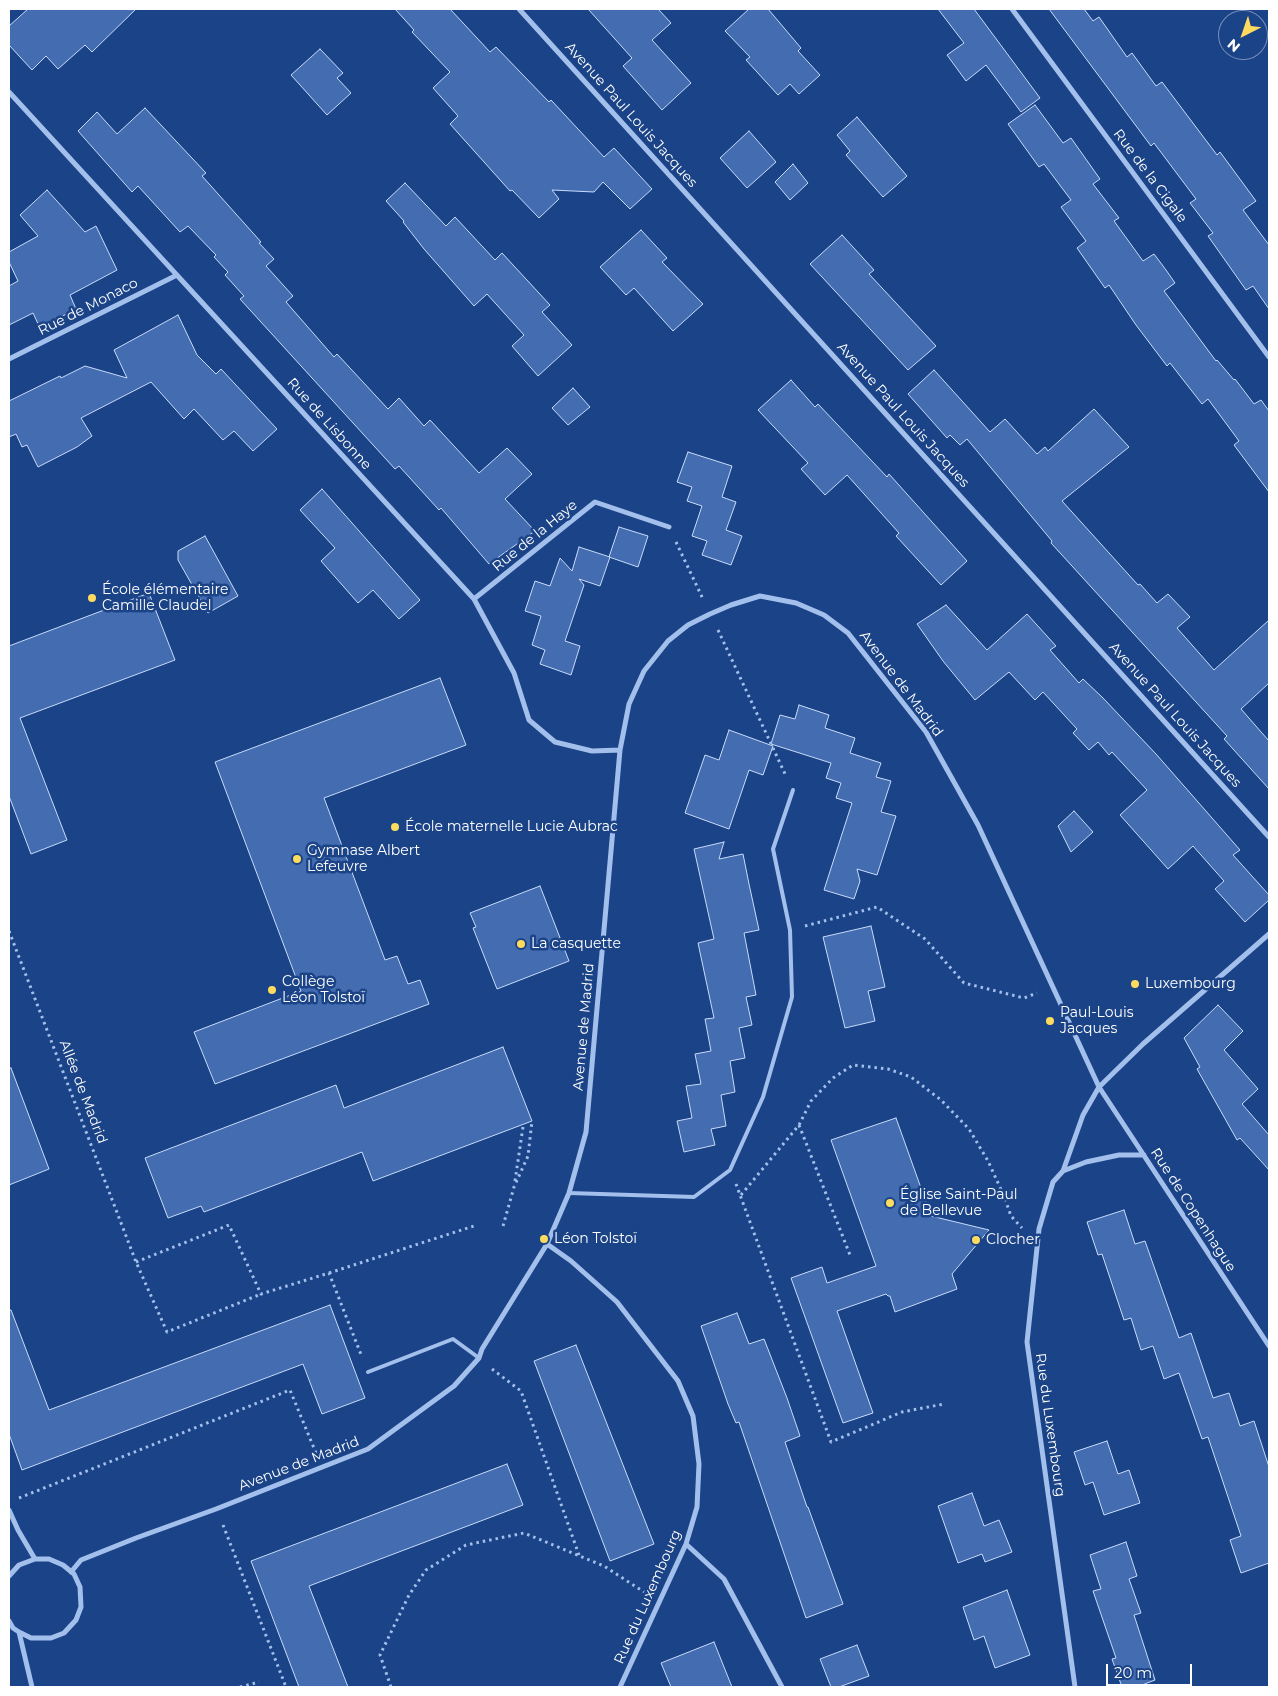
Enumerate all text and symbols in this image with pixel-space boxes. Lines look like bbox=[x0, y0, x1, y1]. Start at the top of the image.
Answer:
north arrow bbox=[1218, 10, 1268, 60]
text: N bbox=[1224, 35, 1244, 56]
street label: Avenue Paul Louis Jacques bbox=[561, 39, 701, 191]
street label: Rue de la Cigale bbox=[1109, 126, 1191, 226]
street label: Rue de Monaco bbox=[35, 275, 141, 339]
street label: Avenue Paul Louis Jacques bbox=[833, 339, 973, 491]
street label: Rue de Lisbonne bbox=[283, 375, 375, 473]
street label: Rue de la Haye bbox=[489, 497, 581, 575]
place label: École élémentaire Camille Claudel bbox=[102, 582, 228, 614]
marker: École élémentaire Camille Claudel bbox=[86, 592, 98, 604]
street label: Avenue de Madrid bbox=[856, 628, 946, 740]
street label: Avenue Paul Louis Jacques bbox=[1105, 639, 1245, 791]
place label: École maternelle Lucie Aubrac bbox=[405, 819, 618, 835]
marker: École maternelle Lucie Aubrac bbox=[389, 821, 401, 833]
place label: Gymnase Albert Lefeuvre bbox=[307, 843, 420, 876]
marker: Gymnase Albert Lefeuvre bbox=[291, 853, 303, 865]
place label: La casquette bbox=[531, 936, 621, 952]
marker: La casquette bbox=[515, 938, 527, 950]
street label: Avenue de Madrid bbox=[570, 963, 598, 1091]
place label: Collège Léon Tolstoï bbox=[282, 974, 365, 1006]
place label: Luxembourg bbox=[1145, 976, 1236, 992]
marker: Luxembourg bbox=[1129, 978, 1141, 990]
marker: Collège Léon Tolstoï bbox=[266, 984, 278, 996]
place label: Paul-Louis Jacques bbox=[1060, 1005, 1134, 1038]
marker: Paul-Louis Jacques bbox=[1044, 1015, 1056, 1027]
street label: Allée de Madrid bbox=[56, 1038, 110, 1146]
street label: Rue de Copenhague bbox=[1147, 1145, 1239, 1275]
place label: Église Saint-Paul de Bellevue bbox=[900, 1187, 1018, 1220]
marker: Église Saint-Paul de Bellevue bbox=[884, 1197, 896, 1209]
place label: Léon Tolstoï bbox=[554, 1231, 637, 1247]
place label: Clocher bbox=[986, 1232, 1040, 1248]
marker: Léon Tolstoï bbox=[538, 1233, 550, 1245]
marker: Clocher bbox=[970, 1234, 982, 1246]
street label: Rue du Luxembourg bbox=[1032, 1352, 1068, 1498]
street label: Avenue de Madrid bbox=[236, 1433, 362, 1495]
street label: Rue du Luxembourg bbox=[611, 1527, 685, 1667]
scale bar bbox=[1108, 1654, 1194, 1686]
text: 20 m bbox=[1114, 1663, 1152, 1682]

